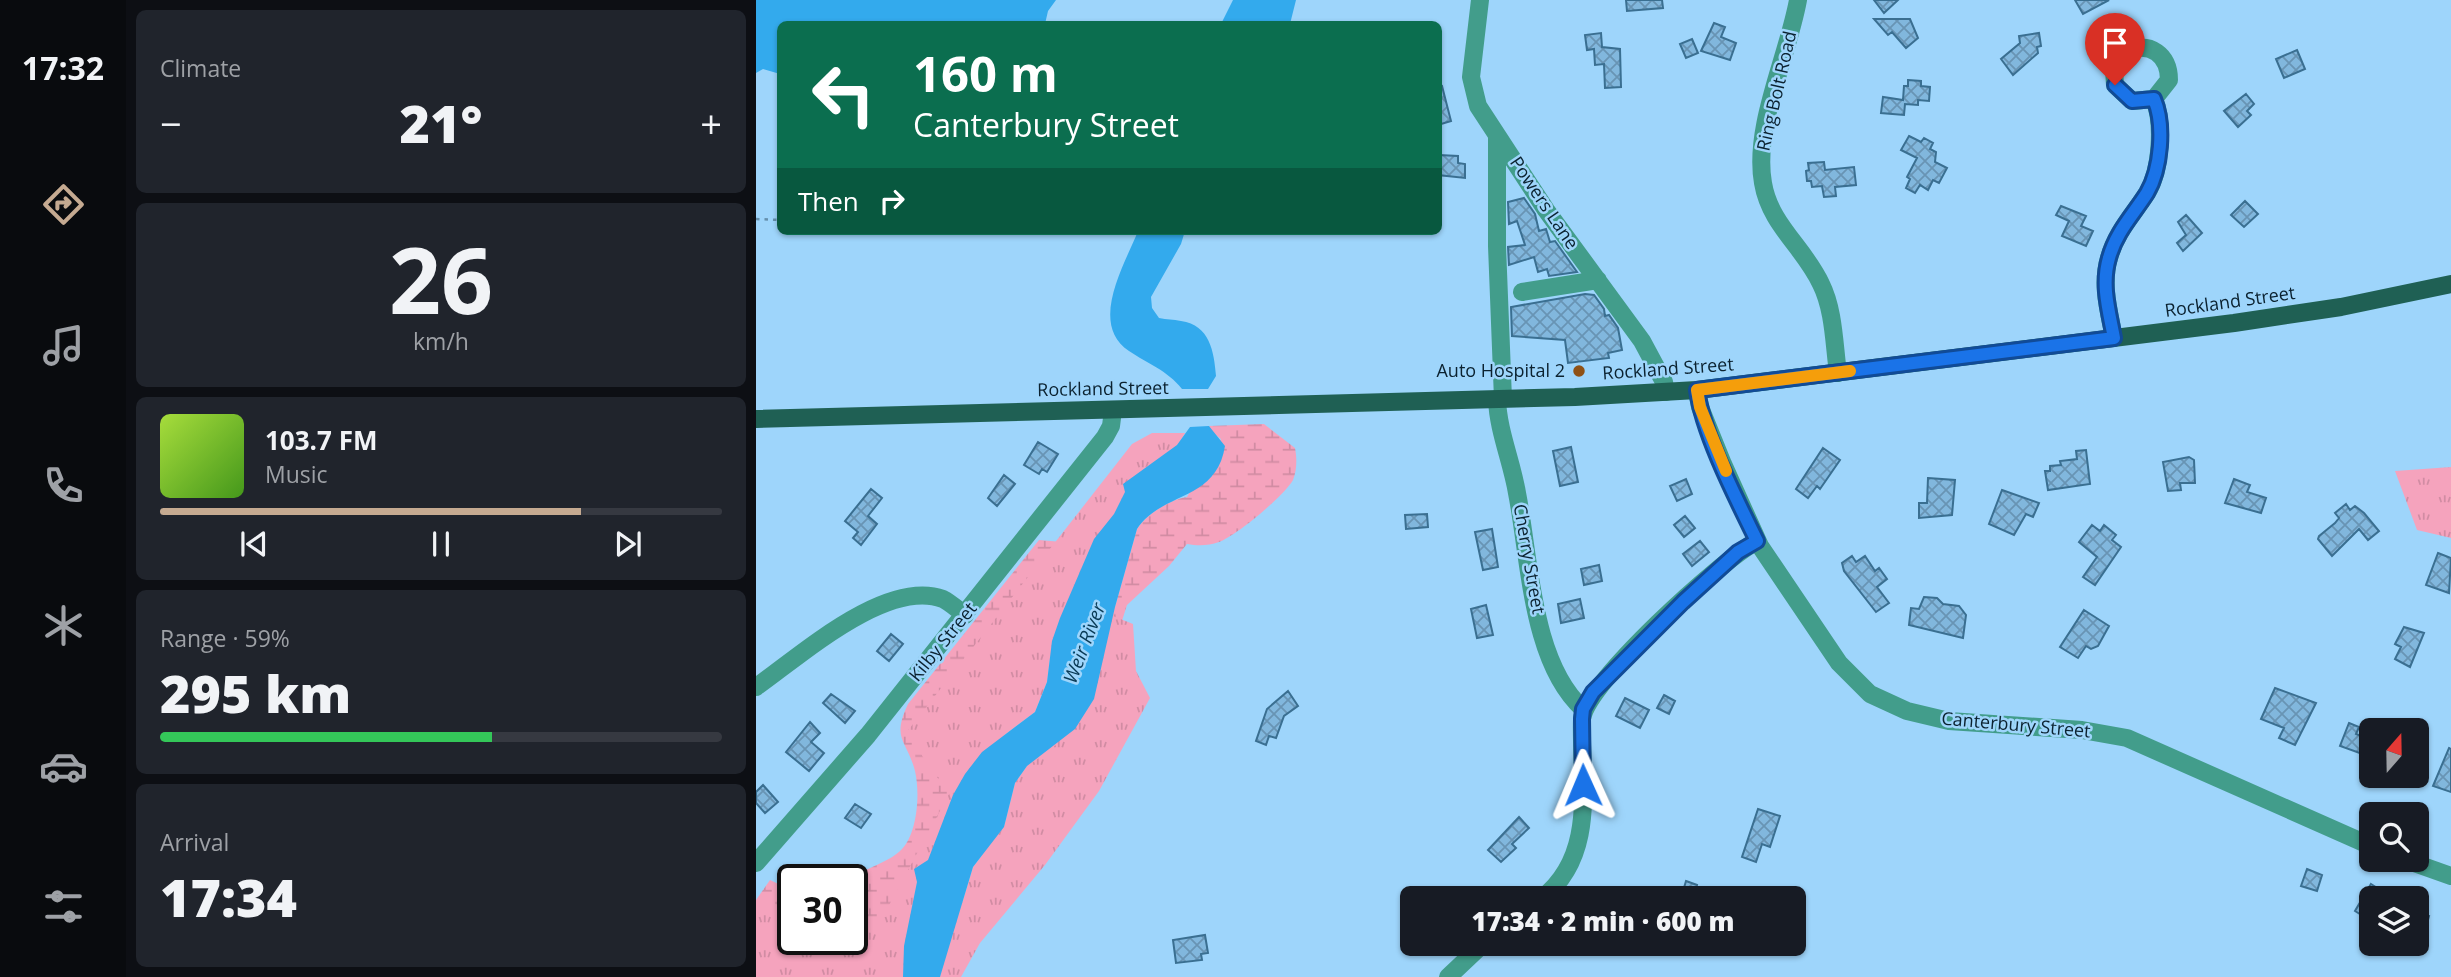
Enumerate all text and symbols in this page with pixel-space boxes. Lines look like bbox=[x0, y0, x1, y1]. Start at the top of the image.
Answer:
pin bbox=[2085, 13, 2145, 85]
icon: arrive bbox=[2096, 24, 2134, 62]
street label: Ring Bolt Road bbox=[1751, 29, 1801, 153]
text: 160 m bbox=[913, 40, 1058, 106]
text: 17:32 bbox=[22, 46, 104, 89]
icon: left bbox=[798, 49, 889, 140]
text: Climate bbox=[160, 52, 241, 84]
text: 21° bbox=[400, 87, 482, 158]
text: − bbox=[160, 97, 182, 149]
text: + bbox=[700, 97, 722, 149]
text: Canterbury Street bbox=[913, 103, 1179, 146]
street label: Powers Lane bbox=[1505, 151, 1585, 253]
icon: directions bbox=[39, 180, 88, 229]
icon: right bbox=[873, 182, 911, 220]
text: Then bbox=[798, 183, 859, 219]
text: 26 bbox=[389, 217, 493, 341]
street label: Rockland Street bbox=[2163, 280, 2297, 322]
icon: music bbox=[39, 321, 88, 370]
text: km/h bbox=[413, 325, 469, 357]
street label: Rockland Street bbox=[1601, 351, 1734, 385]
place label: Auto Hospital 2 bbox=[1436, 358, 1565, 382]
marker: Auto Hospital 2 bbox=[1571, 363, 1587, 379]
street label: Rockland Street bbox=[1037, 375, 1169, 401]
text: 103.7 FM bbox=[265, 422, 377, 458]
text: Music bbox=[265, 458, 328, 490]
icon: phone bbox=[39, 461, 88, 510]
street label: Cherry Street bbox=[1509, 502, 1551, 616]
icon: previous bbox=[235, 525, 273, 563]
icon: pause bbox=[422, 525, 460, 563]
icon: next bbox=[609, 525, 647, 563]
street label: Kilby Street bbox=[903, 597, 981, 686]
water label: Weir River bbox=[1057, 598, 1112, 687]
icon: climate bbox=[39, 601, 88, 650]
text: Range · 59% bbox=[160, 622, 290, 654]
text: 295 km bbox=[160, 657, 351, 728]
street label: Canterbury Street bbox=[1941, 706, 2092, 742]
north arrow bbox=[2359, 718, 2429, 788]
map controls bbox=[2359, 718, 2429, 956]
icon: car bbox=[39, 742, 88, 791]
position arrow bbox=[1546, 748, 1620, 822]
button: search bbox=[2359, 802, 2429, 872]
text: Arrival bbox=[160, 826, 229, 858]
text: 17:34 bbox=[160, 861, 297, 932]
speed limit sign: 30 bbox=[777, 864, 868, 955]
icon: filters bbox=[39, 882, 88, 931]
button: layers bbox=[2359, 886, 2429, 956]
text: 17:34 · 2 min · 600 m bbox=[1472, 903, 1734, 939]

